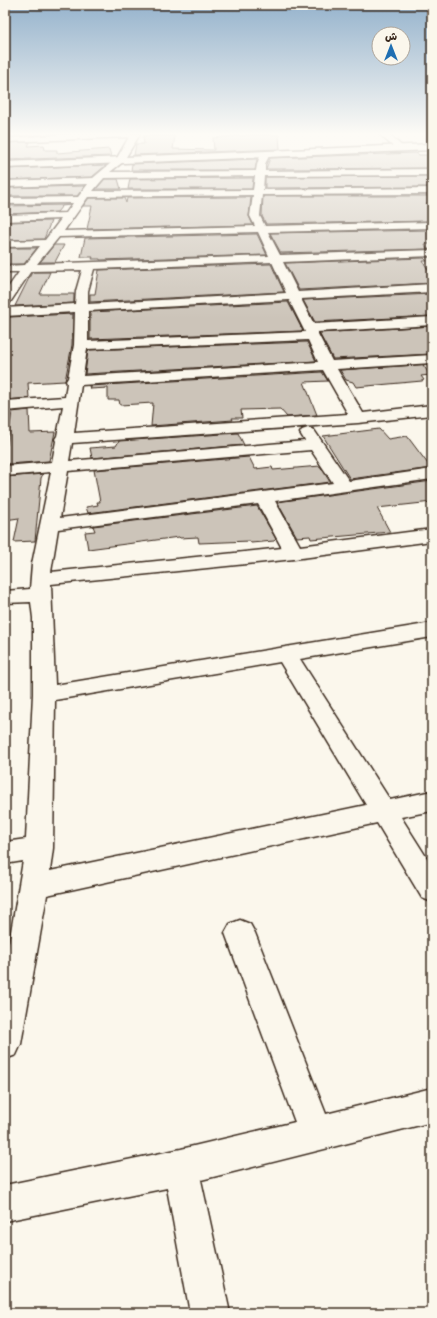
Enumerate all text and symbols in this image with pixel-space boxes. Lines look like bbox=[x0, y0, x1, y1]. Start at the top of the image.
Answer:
north arrow bbox=[371, 26, 411, 66]
text: ش bbox=[385, 28, 397, 43]

